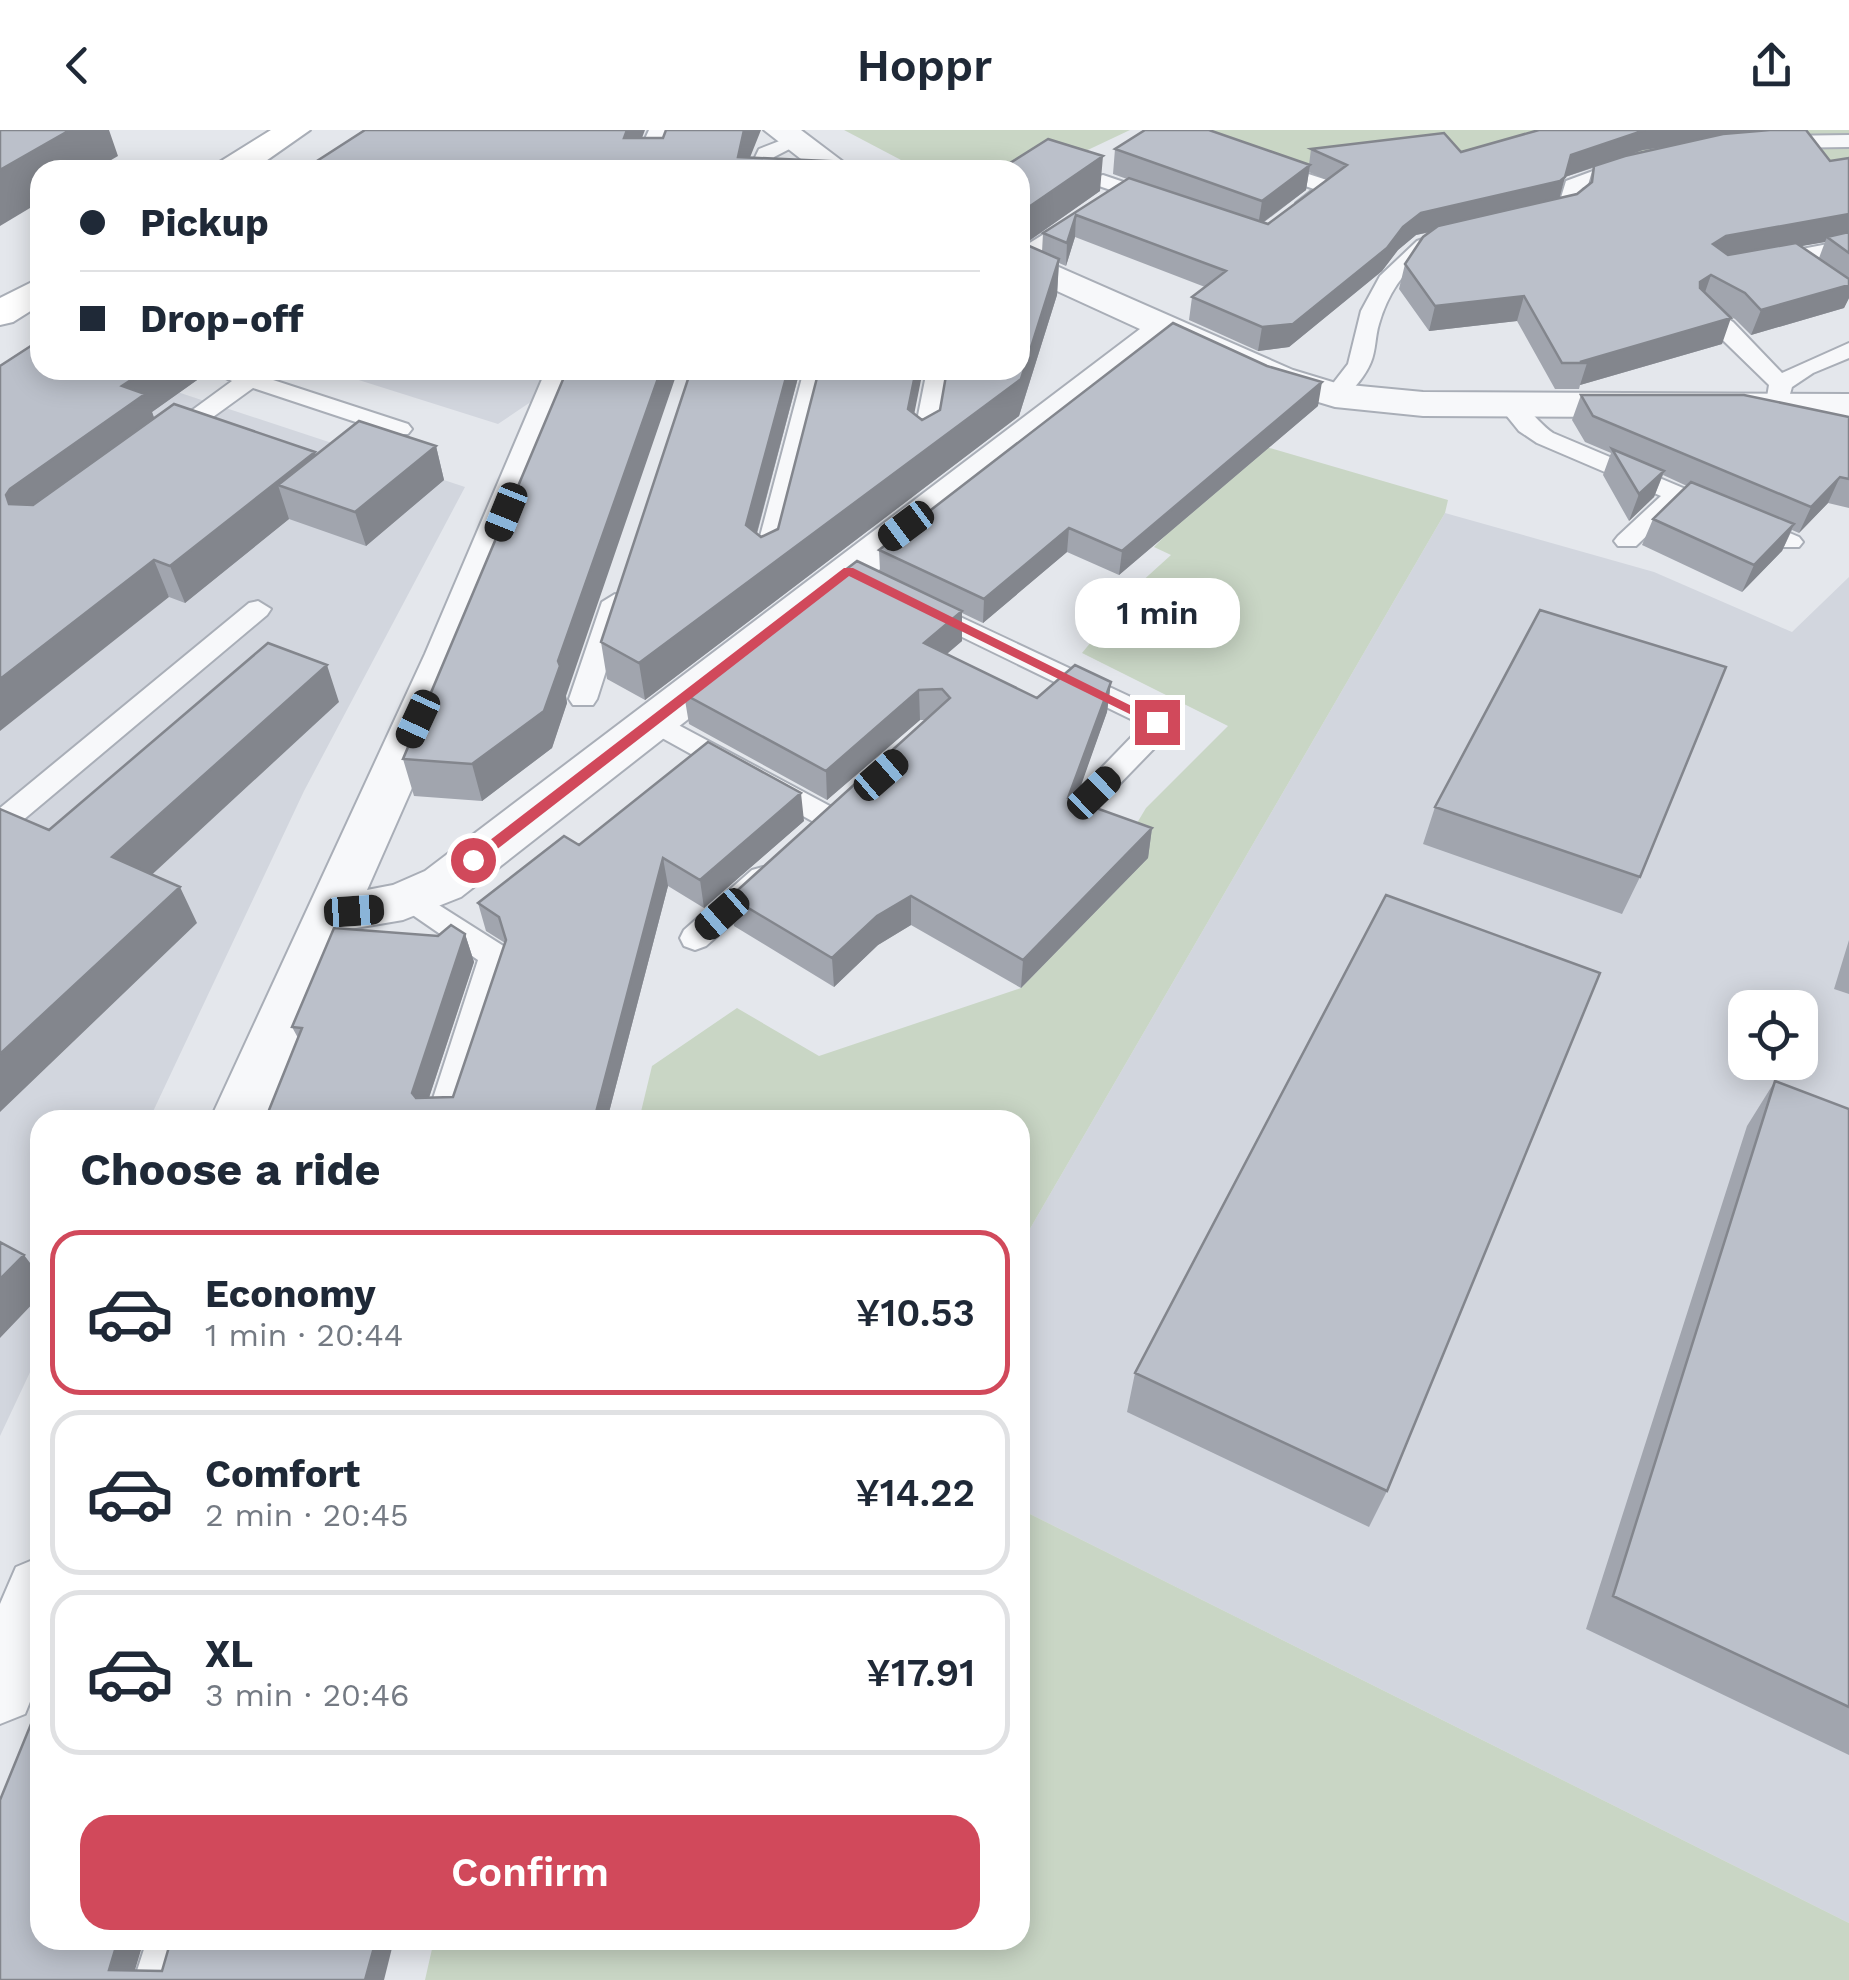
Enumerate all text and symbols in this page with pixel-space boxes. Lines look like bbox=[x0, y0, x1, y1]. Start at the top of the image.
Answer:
icon: back bbox=[50, 38, 105, 93]
icon: share bbox=[1744, 38, 1799, 93]
text: Hoppr bbox=[857, 39, 992, 92]
text: Pickup bbox=[140, 201, 269, 245]
text: Drop-off bbox=[140, 297, 304, 341]
car bbox=[481, 479, 531, 545]
car bbox=[873, 496, 939, 556]
callout: 1 min bbox=[1074, 577, 1240, 647]
text: 1 min bbox=[1116, 594, 1199, 632]
car bbox=[392, 685, 444, 753]
route end bbox=[1135, 700, 1180, 745]
car bbox=[849, 744, 913, 806]
car bbox=[1062, 761, 1126, 825]
route start bbox=[451, 838, 496, 883]
car bbox=[690, 883, 754, 945]
car bbox=[323, 894, 385, 928]
map controls bbox=[1728, 990, 1818, 1080]
button: locate bbox=[1728, 990, 1818, 1080]
text: Choose a ride bbox=[80, 1143, 380, 1196]
icon: car bbox=[85, 1268, 175, 1358]
text: Economy bbox=[205, 1272, 376, 1316]
text: ¥10.53 bbox=[856, 1291, 975, 1335]
text: 1 min · 20:44 bbox=[205, 1316, 403, 1354]
icon: car bbox=[85, 1448, 175, 1538]
text: Comfort bbox=[205, 1452, 360, 1496]
text: ¥14.22 bbox=[855, 1471, 975, 1515]
text: 2 min · 20:45 bbox=[205, 1496, 409, 1534]
icon: car bbox=[85, 1628, 175, 1718]
text: XL bbox=[205, 1632, 253, 1676]
text: ¥17.91 bbox=[866, 1651, 975, 1695]
text: 3 min · 20:46 bbox=[205, 1676, 409, 1714]
button: Confirm bbox=[80, 1815, 980, 1930]

